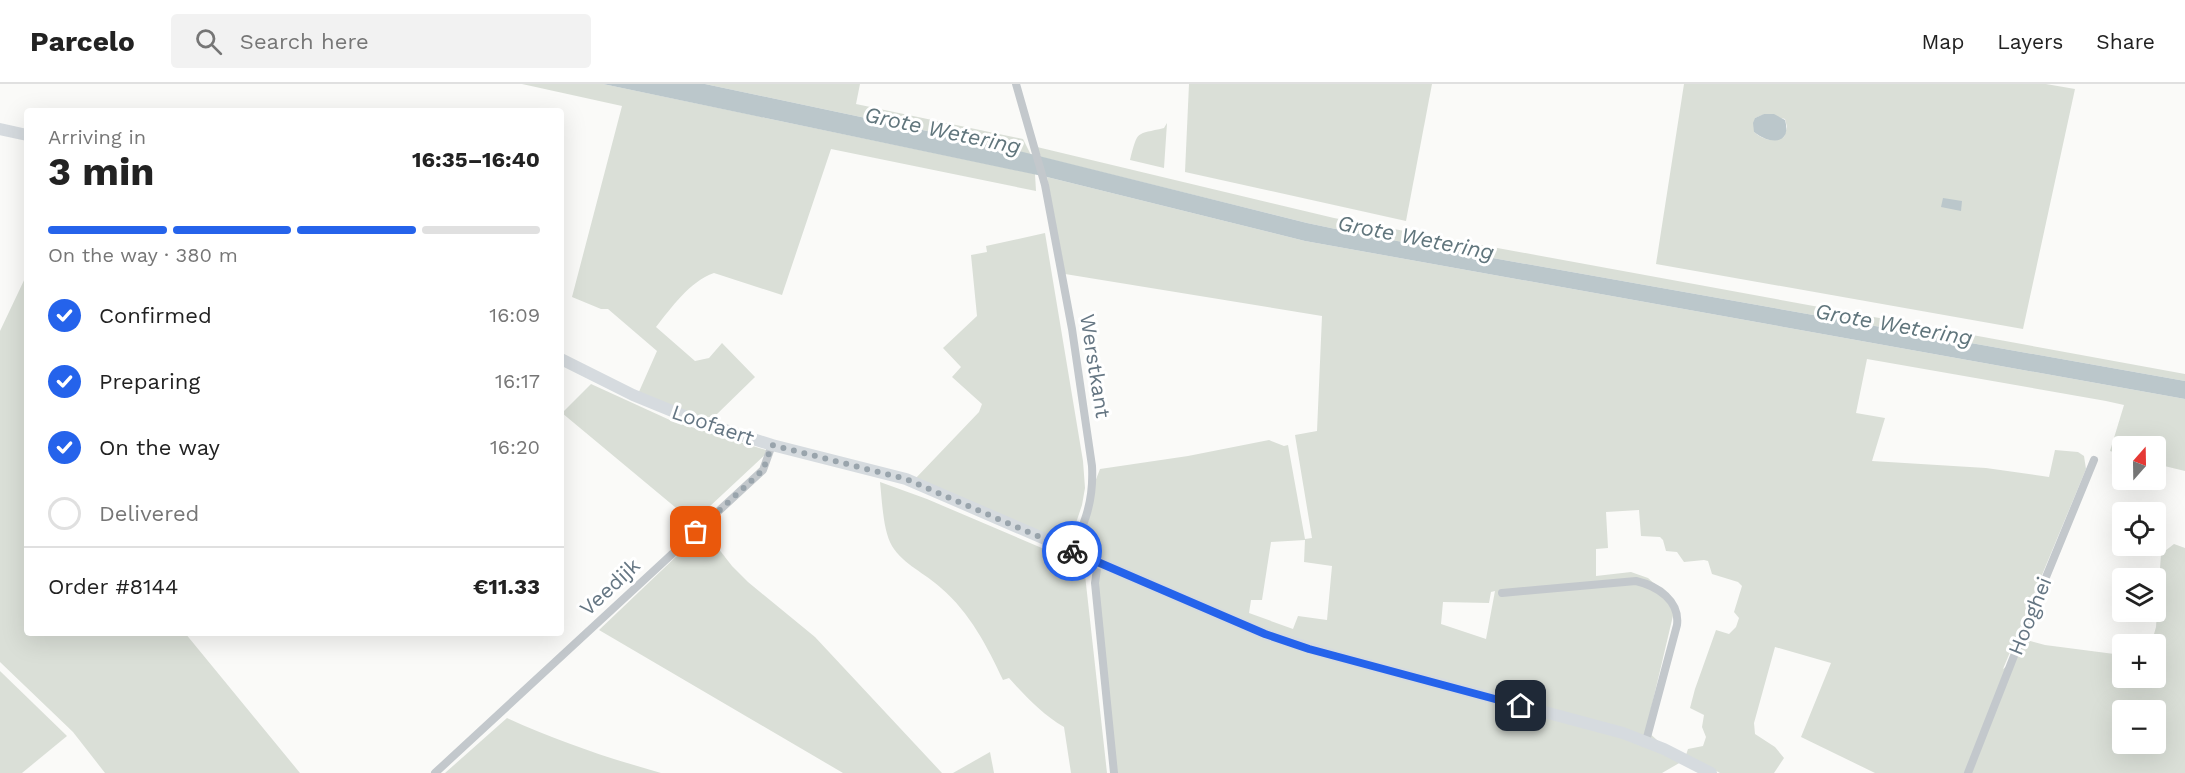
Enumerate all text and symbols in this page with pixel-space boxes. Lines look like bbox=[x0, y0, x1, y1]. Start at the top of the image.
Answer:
search box bbox=[171, 14, 591, 68]
text: Parcelo bbox=[30, 25, 135, 58]
icon: search bbox=[192, 25, 225, 58]
text: Search here bbox=[240, 29, 369, 54]
text: Map bbox=[1921, 29, 1964, 54]
text: Layers bbox=[1997, 29, 2063, 54]
text: Share bbox=[2096, 29, 2155, 54]
water label: Grote Wetering bbox=[862, 102, 1023, 159]
text: Arriving in bbox=[48, 125, 146, 149]
text: 16:35–16:40 bbox=[412, 147, 540, 172]
text: 3 min bbox=[48, 149, 155, 194]
water label: Grote Wetering bbox=[1335, 210, 1496, 265]
text: On the way · 380 m bbox=[48, 243, 238, 267]
water label: Grote Wetering bbox=[1813, 298, 1974, 351]
icon: check bbox=[48, 299, 81, 332]
text: Confirmed bbox=[99, 303, 212, 328]
text: 16:09 bbox=[489, 303, 540, 327]
street label: Werstkant bbox=[1075, 312, 1116, 420]
icon: check bbox=[48, 365, 81, 398]
text: Preparing bbox=[99, 369, 200, 394]
text: 16:17 bbox=[495, 369, 540, 393]
street label: Loofaert bbox=[669, 399, 758, 450]
icon: check bbox=[48, 431, 81, 464]
text: On the way bbox=[99, 435, 220, 460]
text: 16:20 bbox=[490, 435, 540, 459]
north arrow bbox=[2112, 436, 2166, 490]
map controls bbox=[2112, 436, 2166, 754]
text: Delivered bbox=[99, 501, 199, 526]
button: locate bbox=[2112, 502, 2166, 556]
pin bbox=[670, 506, 721, 557]
icon: bag bbox=[679, 515, 712, 548]
courier bbox=[1042, 521, 1102, 581]
icon: bike bbox=[1056, 535, 1089, 568]
street label: Veedijk bbox=[574, 552, 645, 621]
button: layers bbox=[2112, 568, 2166, 622]
street label: Hooghei bbox=[2003, 573, 2057, 659]
text: Order #8144 bbox=[48, 574, 179, 599]
text: €11.33 bbox=[473, 574, 540, 599]
button: + bbox=[2112, 634, 2166, 688]
pin bbox=[1495, 680, 1546, 731]
icon: home bbox=[1504, 689, 1537, 722]
button: − bbox=[2112, 700, 2166, 754]

